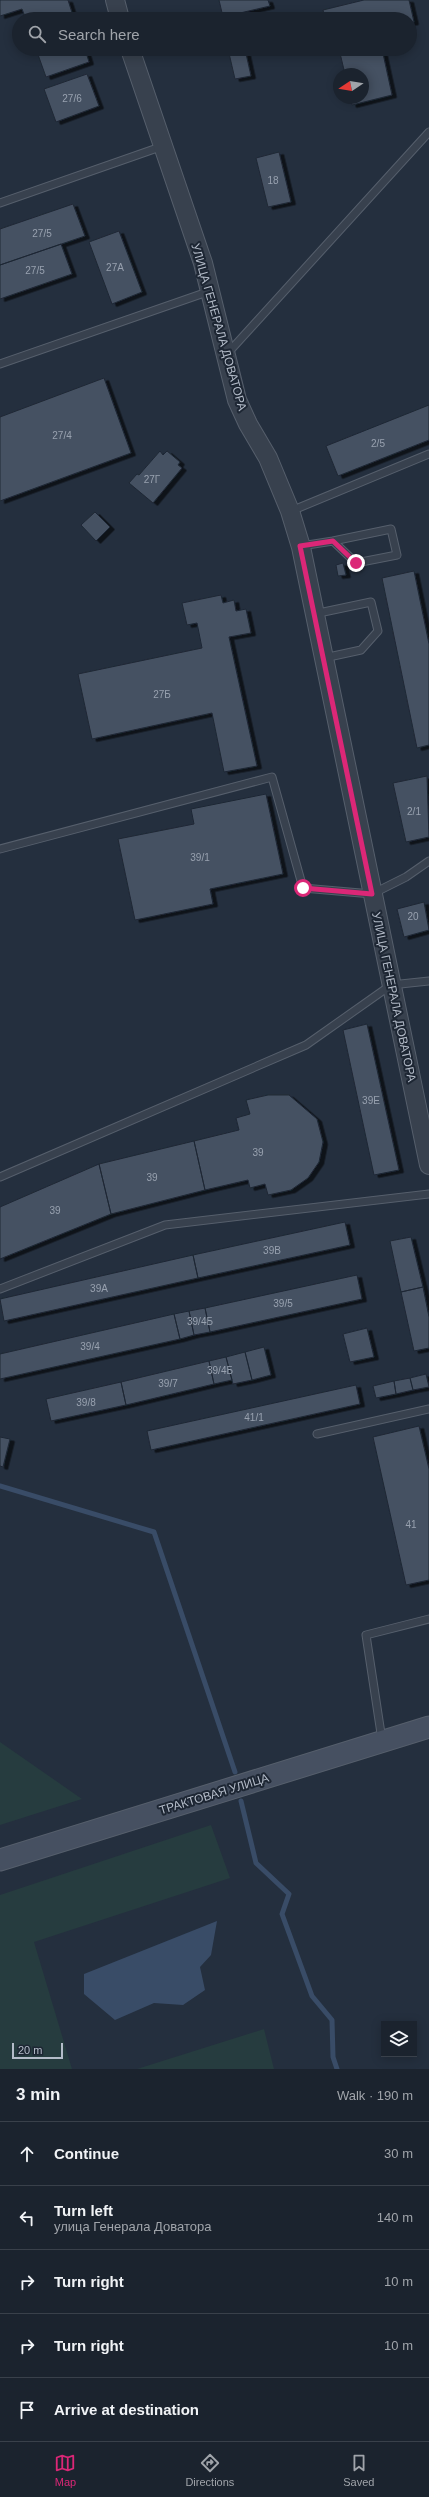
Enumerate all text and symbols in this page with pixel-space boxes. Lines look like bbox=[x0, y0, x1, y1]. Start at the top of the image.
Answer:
search box bbox=[12, 12, 417, 56]
icon: search bbox=[26, 23, 48, 45]
text: Search here bbox=[58, 26, 140, 43]
north arrow bbox=[333, 68, 369, 104]
house number: 27/6 bbox=[62, 93, 82, 104]
house number: 18 bbox=[267, 175, 279, 186]
house number: 27/5 bbox=[32, 228, 52, 239]
street label: УЛИЦА ГЕНЕРАЛА ДОВАТОРА bbox=[188, 242, 250, 412]
house number: 27А bbox=[106, 262, 124, 273]
house number: 27/5 bbox=[25, 265, 45, 276]
house number: 27/4 bbox=[52, 430, 72, 441]
house number: 2/5 bbox=[371, 438, 385, 449]
house number: 27Г bbox=[144, 474, 161, 485]
route end bbox=[347, 554, 365, 572]
house number: 27Б bbox=[153, 689, 171, 700]
house number: 2/1 bbox=[407, 806, 421, 817]
house number: 39/1 bbox=[190, 852, 210, 863]
route start bbox=[294, 879, 312, 897]
street label: УЛИЦА ГЕНЕРАЛА ДОВАТОРА bbox=[369, 911, 419, 1083]
house number: 20 bbox=[407, 911, 419, 922]
house number: 39Е bbox=[362, 1095, 380, 1106]
house number: 39 bbox=[252, 1147, 264, 1158]
house number: 39 bbox=[146, 1172, 158, 1183]
house number: 39 bbox=[49, 1205, 61, 1216]
house number: 39В bbox=[263, 1245, 281, 1256]
house number: 39А bbox=[90, 1283, 108, 1294]
house number: 39/5 bbox=[273, 1298, 293, 1309]
house number: 39/4Б bbox=[187, 1316, 213, 1327]
house number: 39/4 bbox=[80, 1341, 100, 1352]
house number: 39/4Б bbox=[207, 1365, 233, 1376]
house number: 39/7 bbox=[158, 1378, 178, 1389]
house number: 39/8 bbox=[76, 1397, 96, 1408]
house number: 41/1 bbox=[244, 1412, 264, 1423]
house number: 41 bbox=[405, 1519, 417, 1530]
street label: ТРАКТОВАЯ УЛИЦА bbox=[158, 1771, 270, 1817]
map controls bbox=[381, 2021, 417, 2057]
button: layers bbox=[381, 2021, 417, 2057]
scale bar bbox=[12, 2041, 63, 2060]
text: 20 m bbox=[18, 2044, 42, 2056]
text: 3 min bbox=[16, 2085, 60, 2104]
text: Walk · 190 m bbox=[337, 2088, 413, 2103]
icon: ahead bbox=[16, 2143, 38, 2165]
text: Continue bbox=[54, 2145, 119, 2162]
text: 30 m bbox=[384, 2146, 413, 2161]
text: Turn left bbox=[54, 2202, 113, 2219]
icon: left bbox=[16, 2207, 38, 2229]
text: 140 m bbox=[377, 2210, 413, 2225]
text: улица Генерала Доватора bbox=[54, 2219, 211, 2234]
icon: right bbox=[16, 2271, 38, 2293]
text: Turn right bbox=[54, 2273, 124, 2290]
text: 10 m bbox=[384, 2274, 413, 2289]
icon: right bbox=[16, 2335, 38, 2357]
text: Turn right bbox=[54, 2337, 124, 2354]
text: 10 m bbox=[384, 2338, 413, 2353]
icon: arrive bbox=[16, 2399, 38, 2421]
text: Arrive at destination bbox=[54, 2401, 199, 2418]
tab: Map bbox=[54, 2452, 76, 2488]
tab: Directions bbox=[185, 2452, 234, 2488]
tab: Saved bbox=[343, 2452, 374, 2488]

